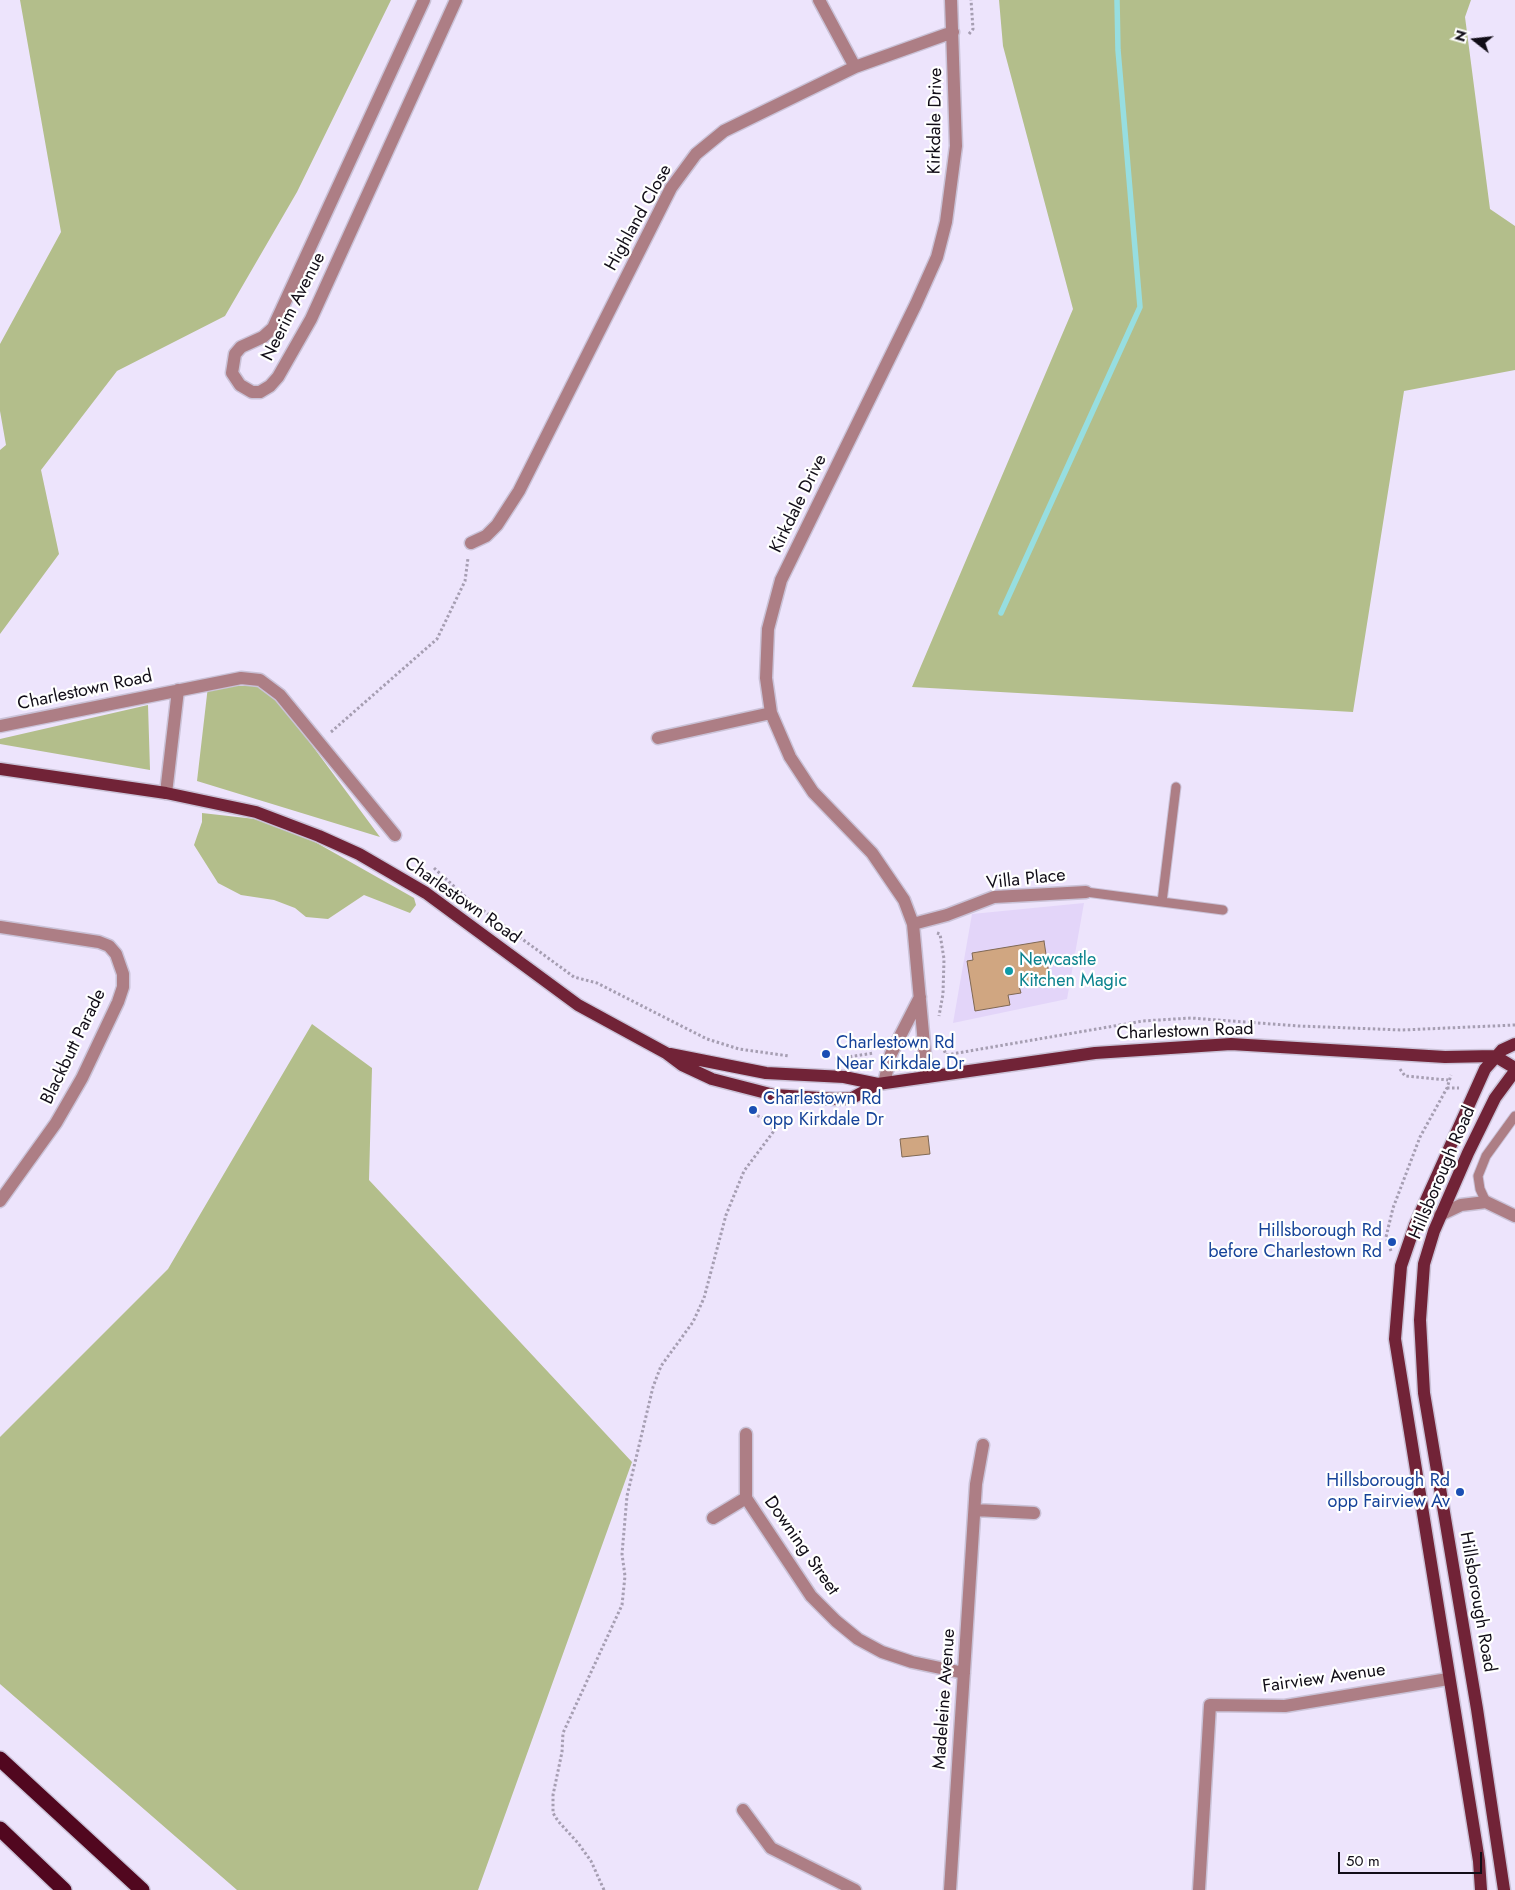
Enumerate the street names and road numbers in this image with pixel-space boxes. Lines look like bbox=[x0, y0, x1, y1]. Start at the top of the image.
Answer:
street label: Kirkdale Drive bbox=[924, 67, 948, 175]
street label: Highland Close bbox=[601, 161, 677, 275]
street label: Neerim Avenue bbox=[257, 249, 331, 365]
street label: Kirkdale Drive bbox=[766, 451, 832, 557]
street label: Charlestown Road bbox=[16, 666, 154, 716]
street label: Charlestown Road bbox=[400, 853, 524, 949]
street label: Villa Place bbox=[985, 865, 1067, 895]
street label: Blackbutt Parade bbox=[37, 986, 111, 1108]
street label: Charlestown Road bbox=[1116, 1019, 1254, 1045]
street label: Hillsborough Road bbox=[1405, 1103, 1481, 1243]
street label: Downing Street bbox=[759, 1492, 843, 1600]
street label: Hillsborough Road bbox=[1454, 1530, 1500, 1674]
street label: Madeleine Avenue bbox=[929, 1628, 961, 1770]
street label: Fairview Avenue bbox=[1261, 1660, 1387, 1698]

